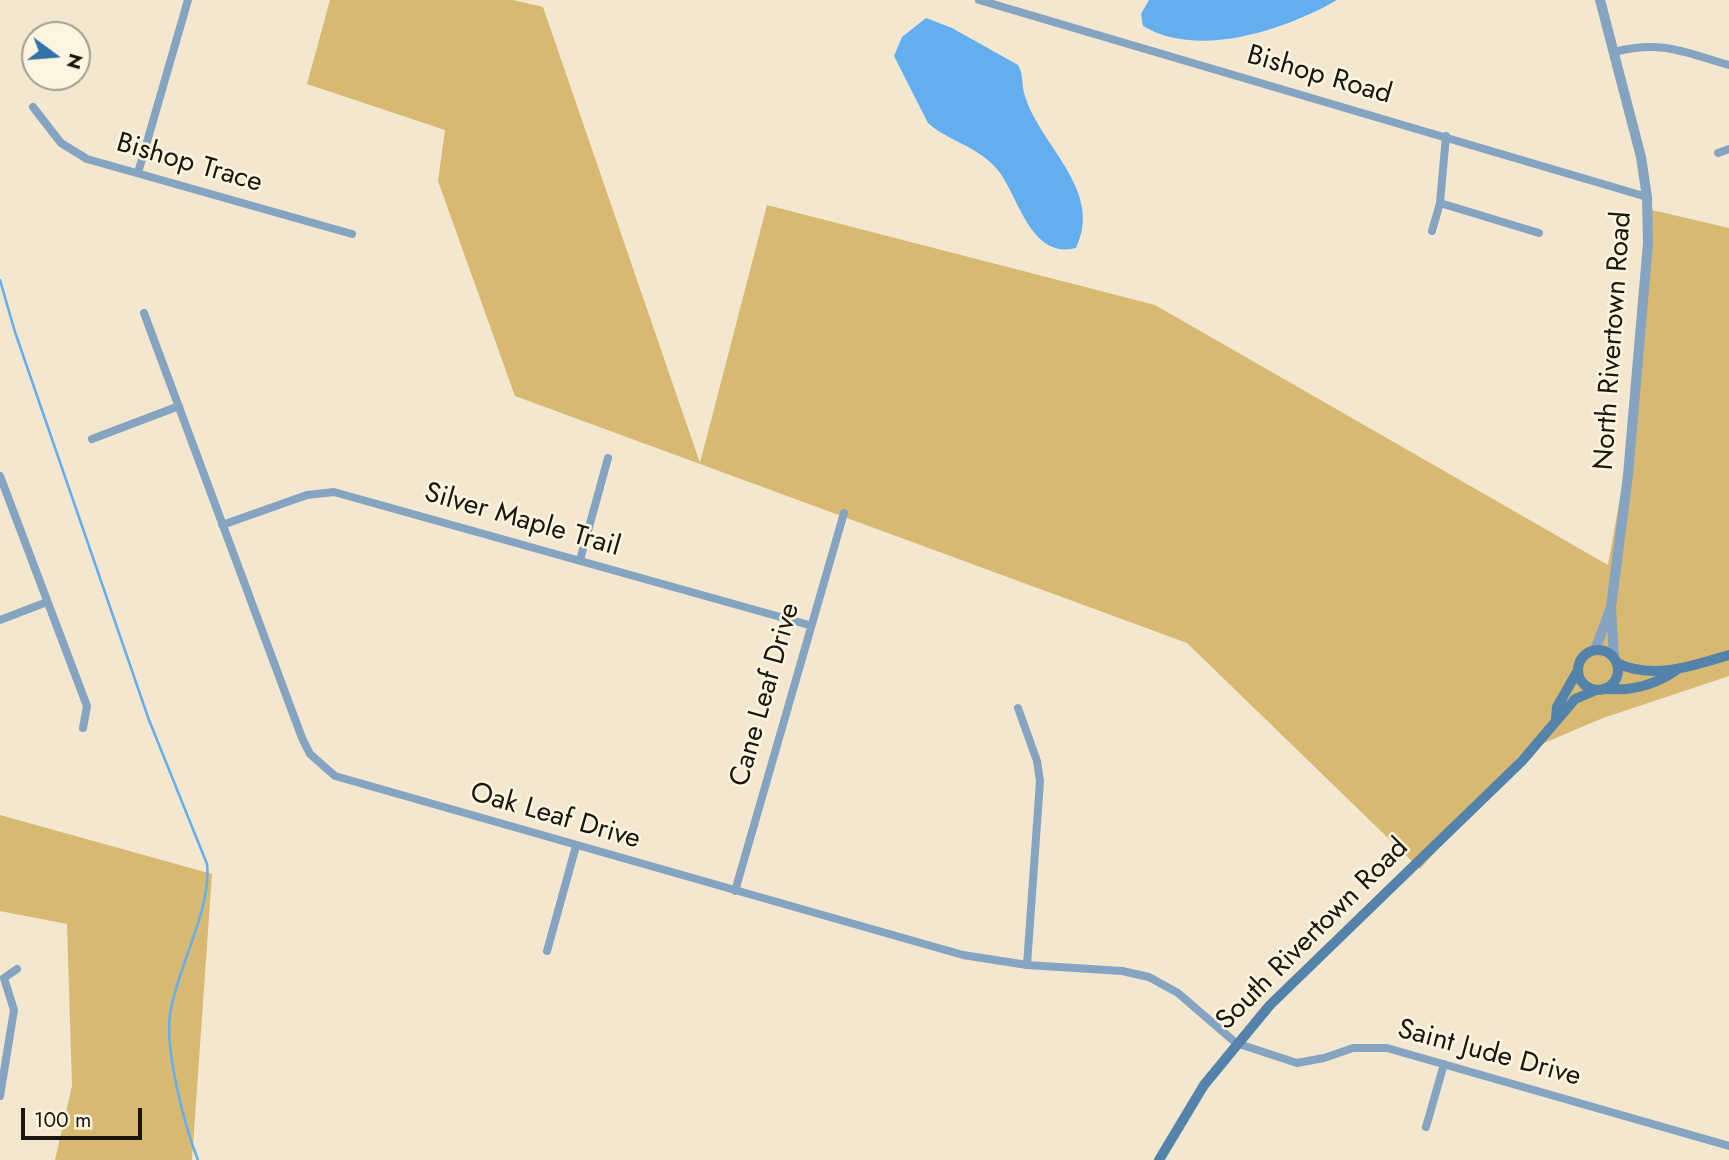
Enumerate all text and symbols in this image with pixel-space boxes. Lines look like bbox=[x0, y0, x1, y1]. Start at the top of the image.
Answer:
north arrow bbox=[21, 21, 91, 91]
street label: Bishop Road bbox=[1243, 39, 1395, 113]
text: N bbox=[60, 50, 90, 72]
street label: Bishop Trace bbox=[112, 127, 266, 201]
street label: North Rivertown Road bbox=[1588, 210, 1640, 472]
street label: Silver Maple Trail bbox=[420, 477, 624, 565]
street label: Cane Leaf Drive bbox=[724, 599, 808, 791]
street label: Oak Leaf Drive bbox=[466, 777, 644, 857]
street label: South Rivertown Road bbox=[1210, 832, 1416, 1038]
street label: Saint Jude Drive bbox=[1394, 1013, 1584, 1095]
scale bar bbox=[24, 1094, 145, 1138]
text: 100 m bbox=[34, 1105, 91, 1135]

